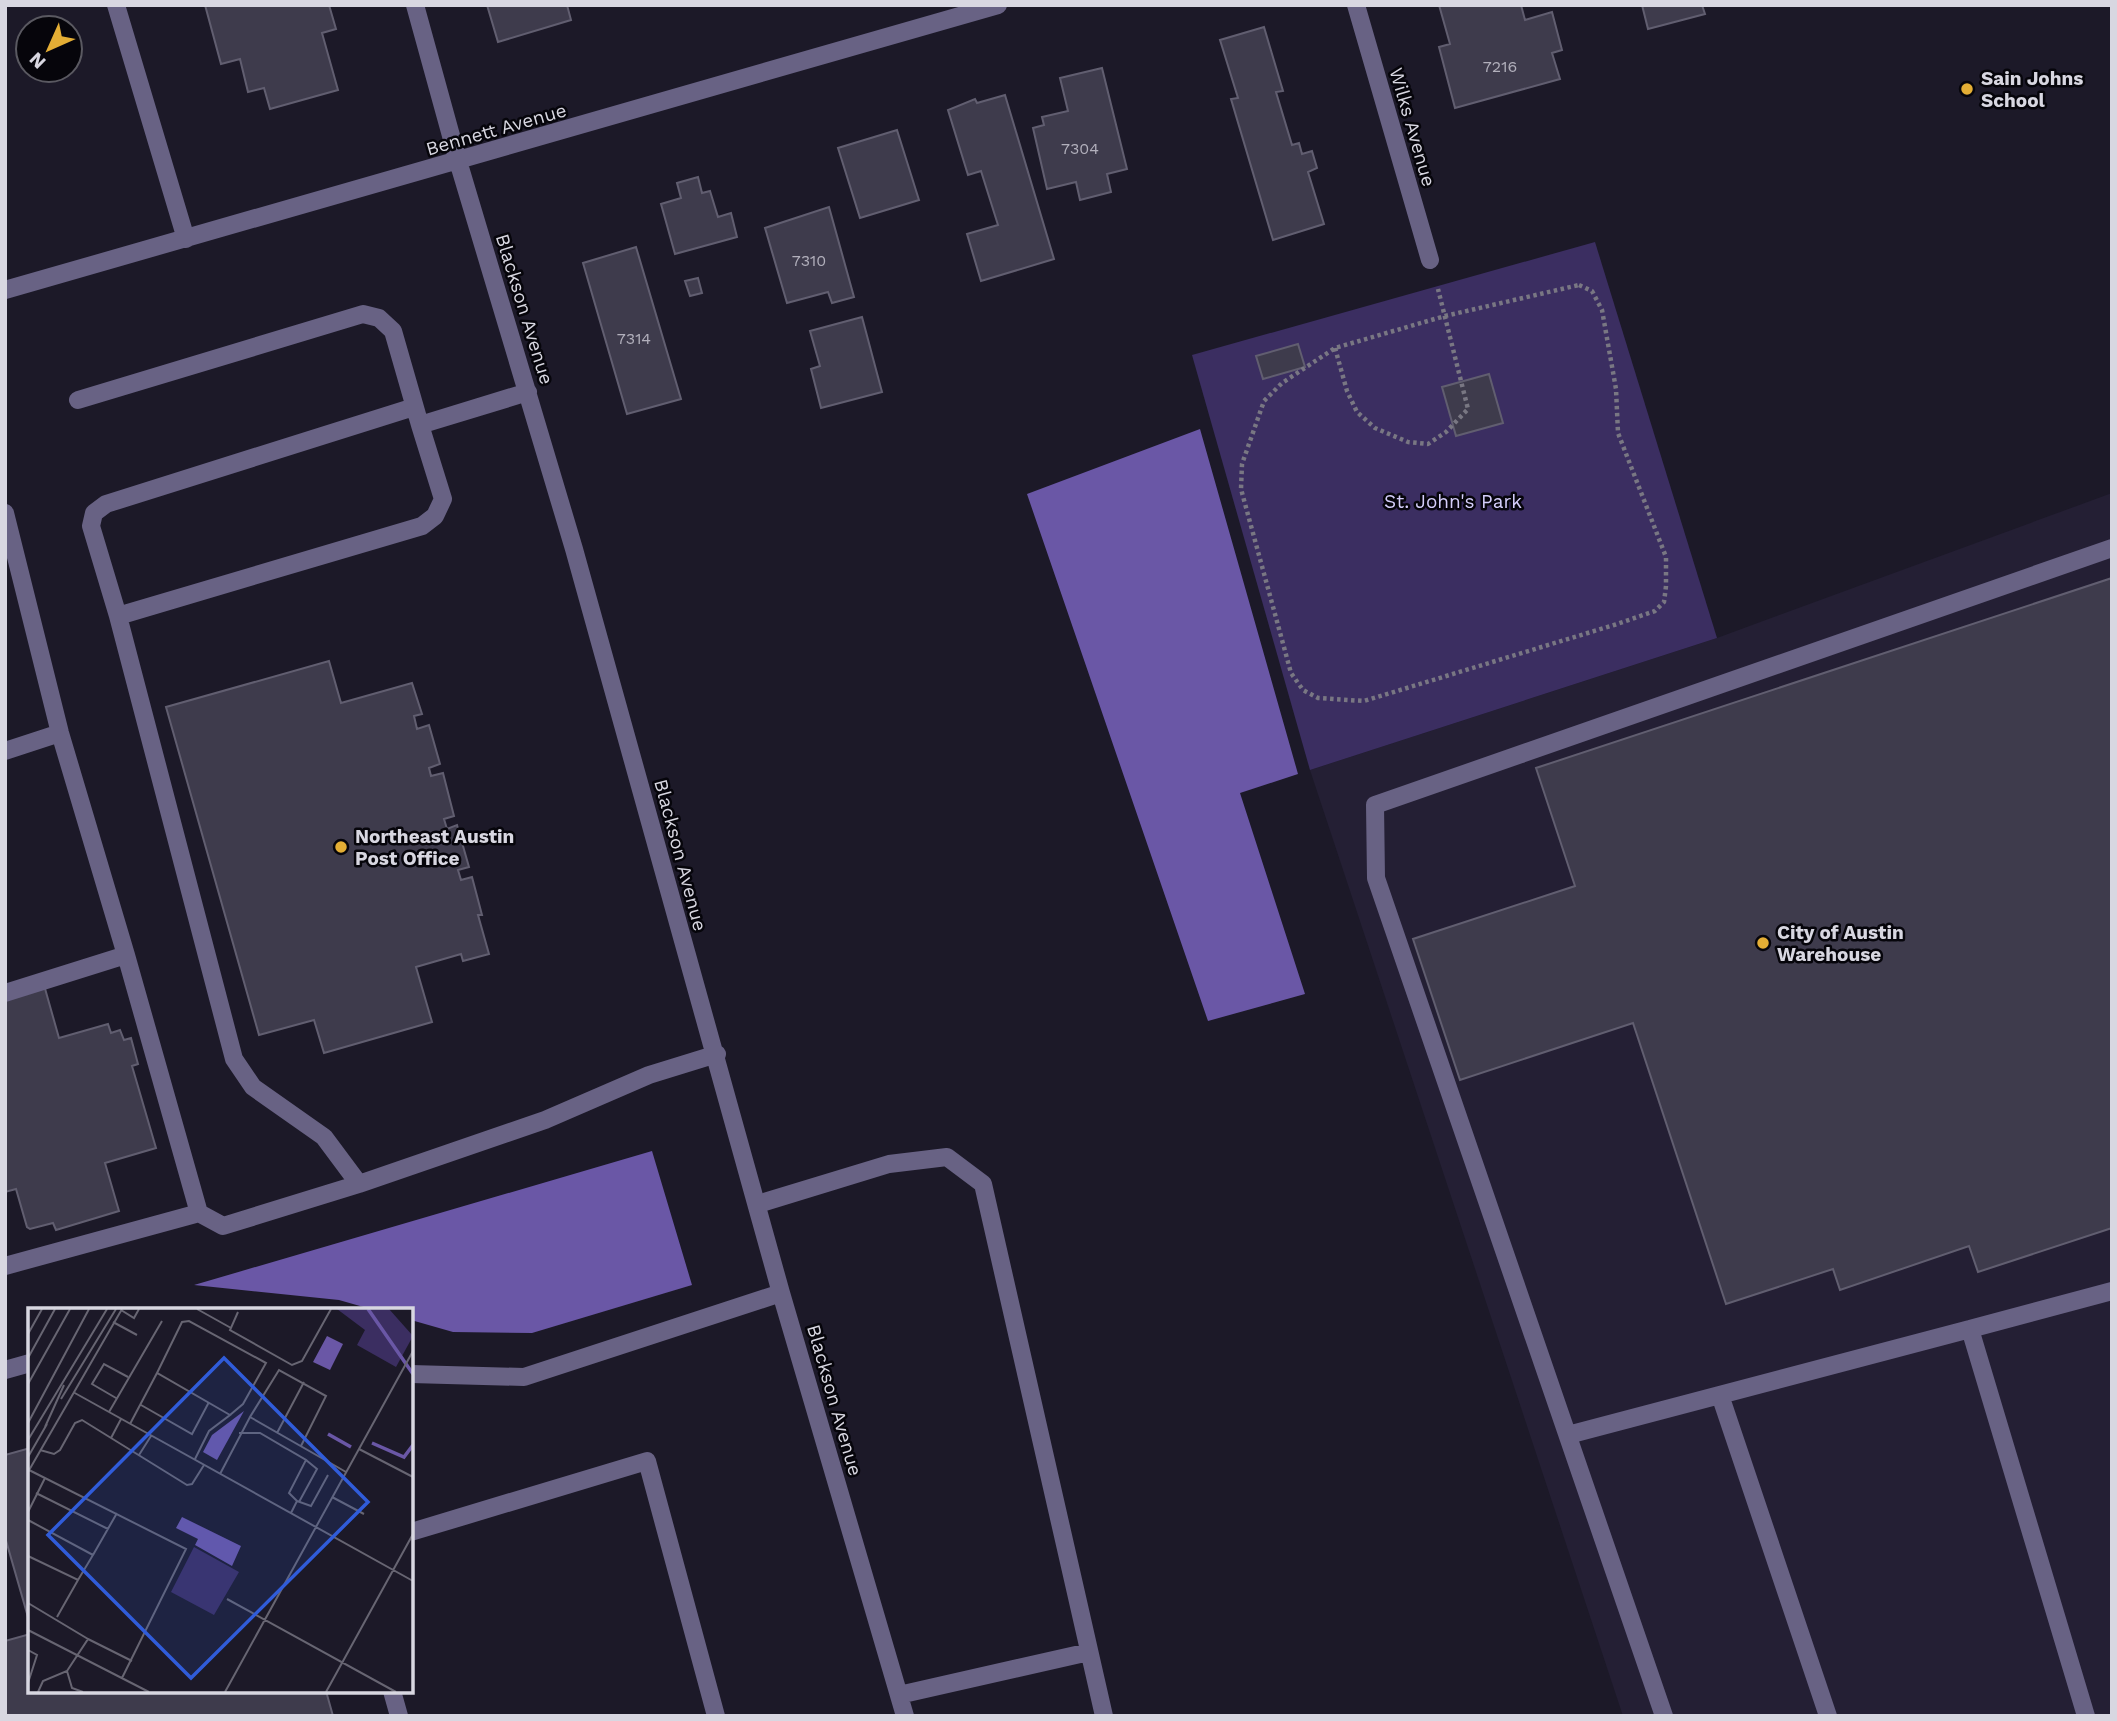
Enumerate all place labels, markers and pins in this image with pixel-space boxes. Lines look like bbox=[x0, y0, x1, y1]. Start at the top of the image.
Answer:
place label: Sain Johns School bbox=[1981, 67, 2083, 112]
marker: Sain Johns School bbox=[1959, 81, 1975, 97]
place label: Northeast Austin Post Office bbox=[355, 825, 514, 870]
marker: Northeast Austin Post Office bbox=[333, 839, 349, 855]
place label: City of Austin Warehouse bbox=[1777, 921, 1904, 966]
marker: City of Austin Warehouse bbox=[1755, 935, 1771, 951]

